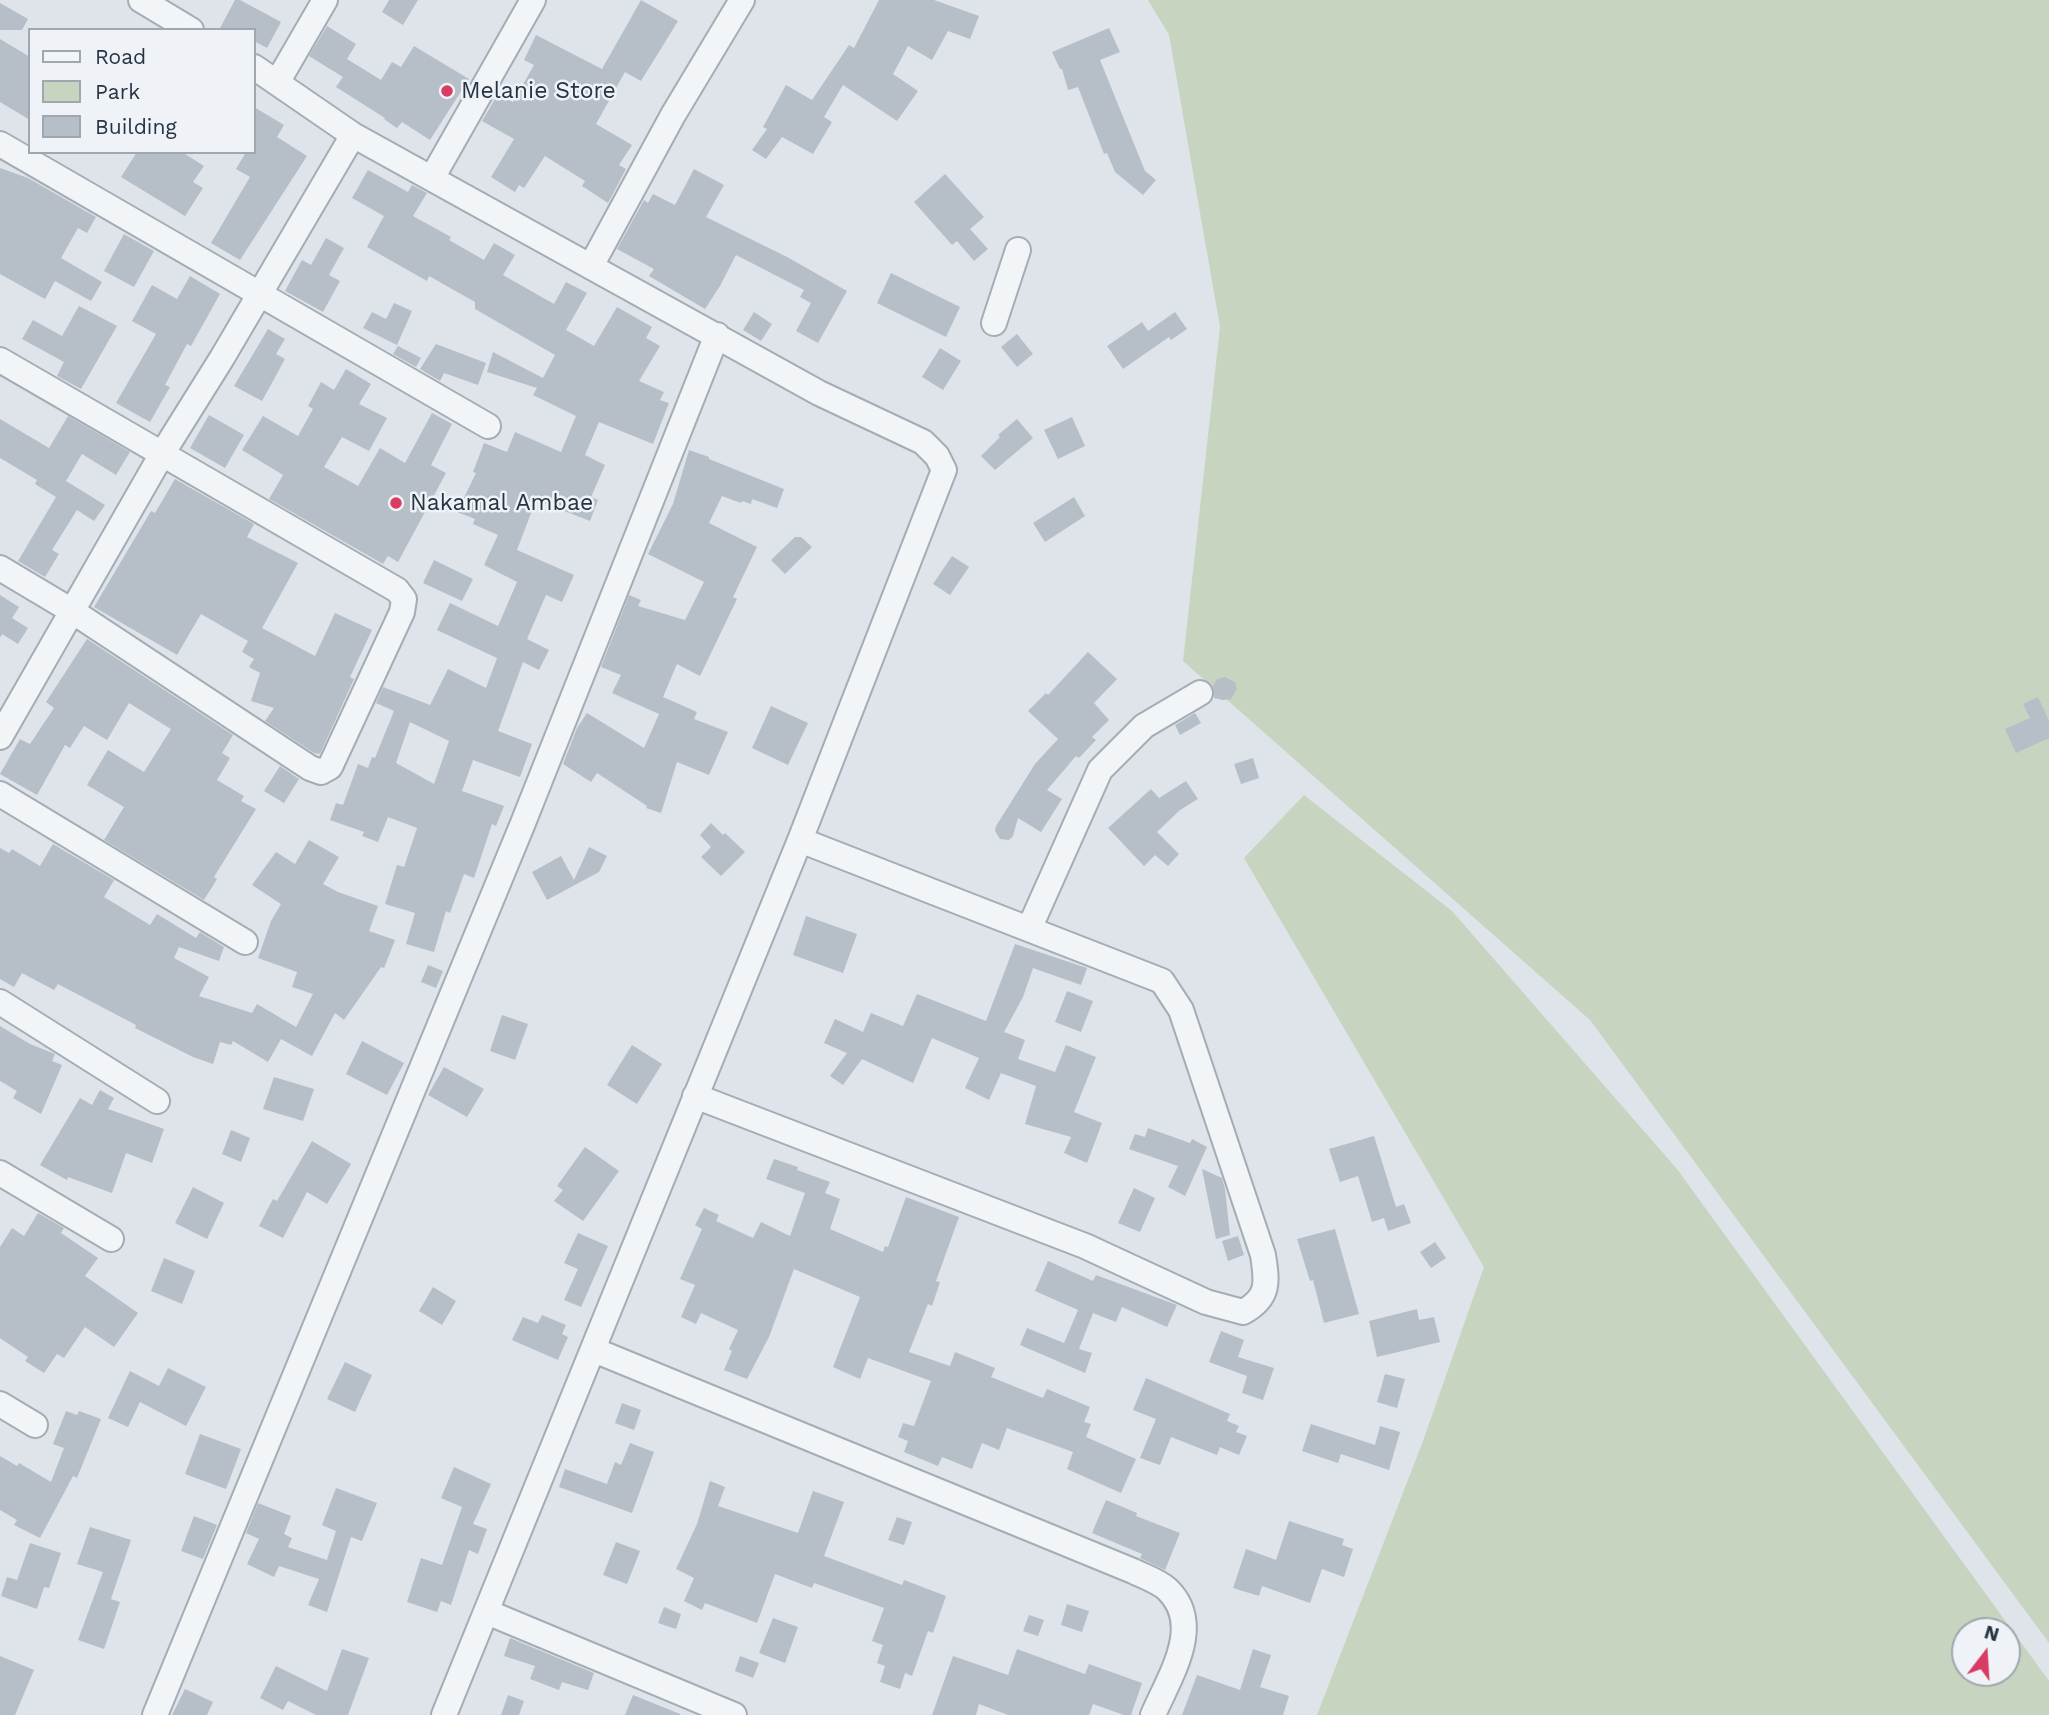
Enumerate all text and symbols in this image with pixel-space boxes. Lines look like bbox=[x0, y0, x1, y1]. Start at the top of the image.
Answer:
legend bbox=[28, 28, 256, 154]
text: Road bbox=[95, 44, 146, 69]
place label: Melanie Store bbox=[461, 77, 616, 105]
text: Park bbox=[95, 79, 140, 104]
marker: Melanie Store bbox=[439, 83, 455, 99]
text: Building bbox=[95, 114, 177, 139]
place label: Nakamal Ambae bbox=[410, 489, 593, 517]
marker: Nakamal Ambae bbox=[388, 495, 404, 511]
north arrow bbox=[1951, 1617, 2021, 1687]
text: N bbox=[1982, 1620, 2002, 1646]

